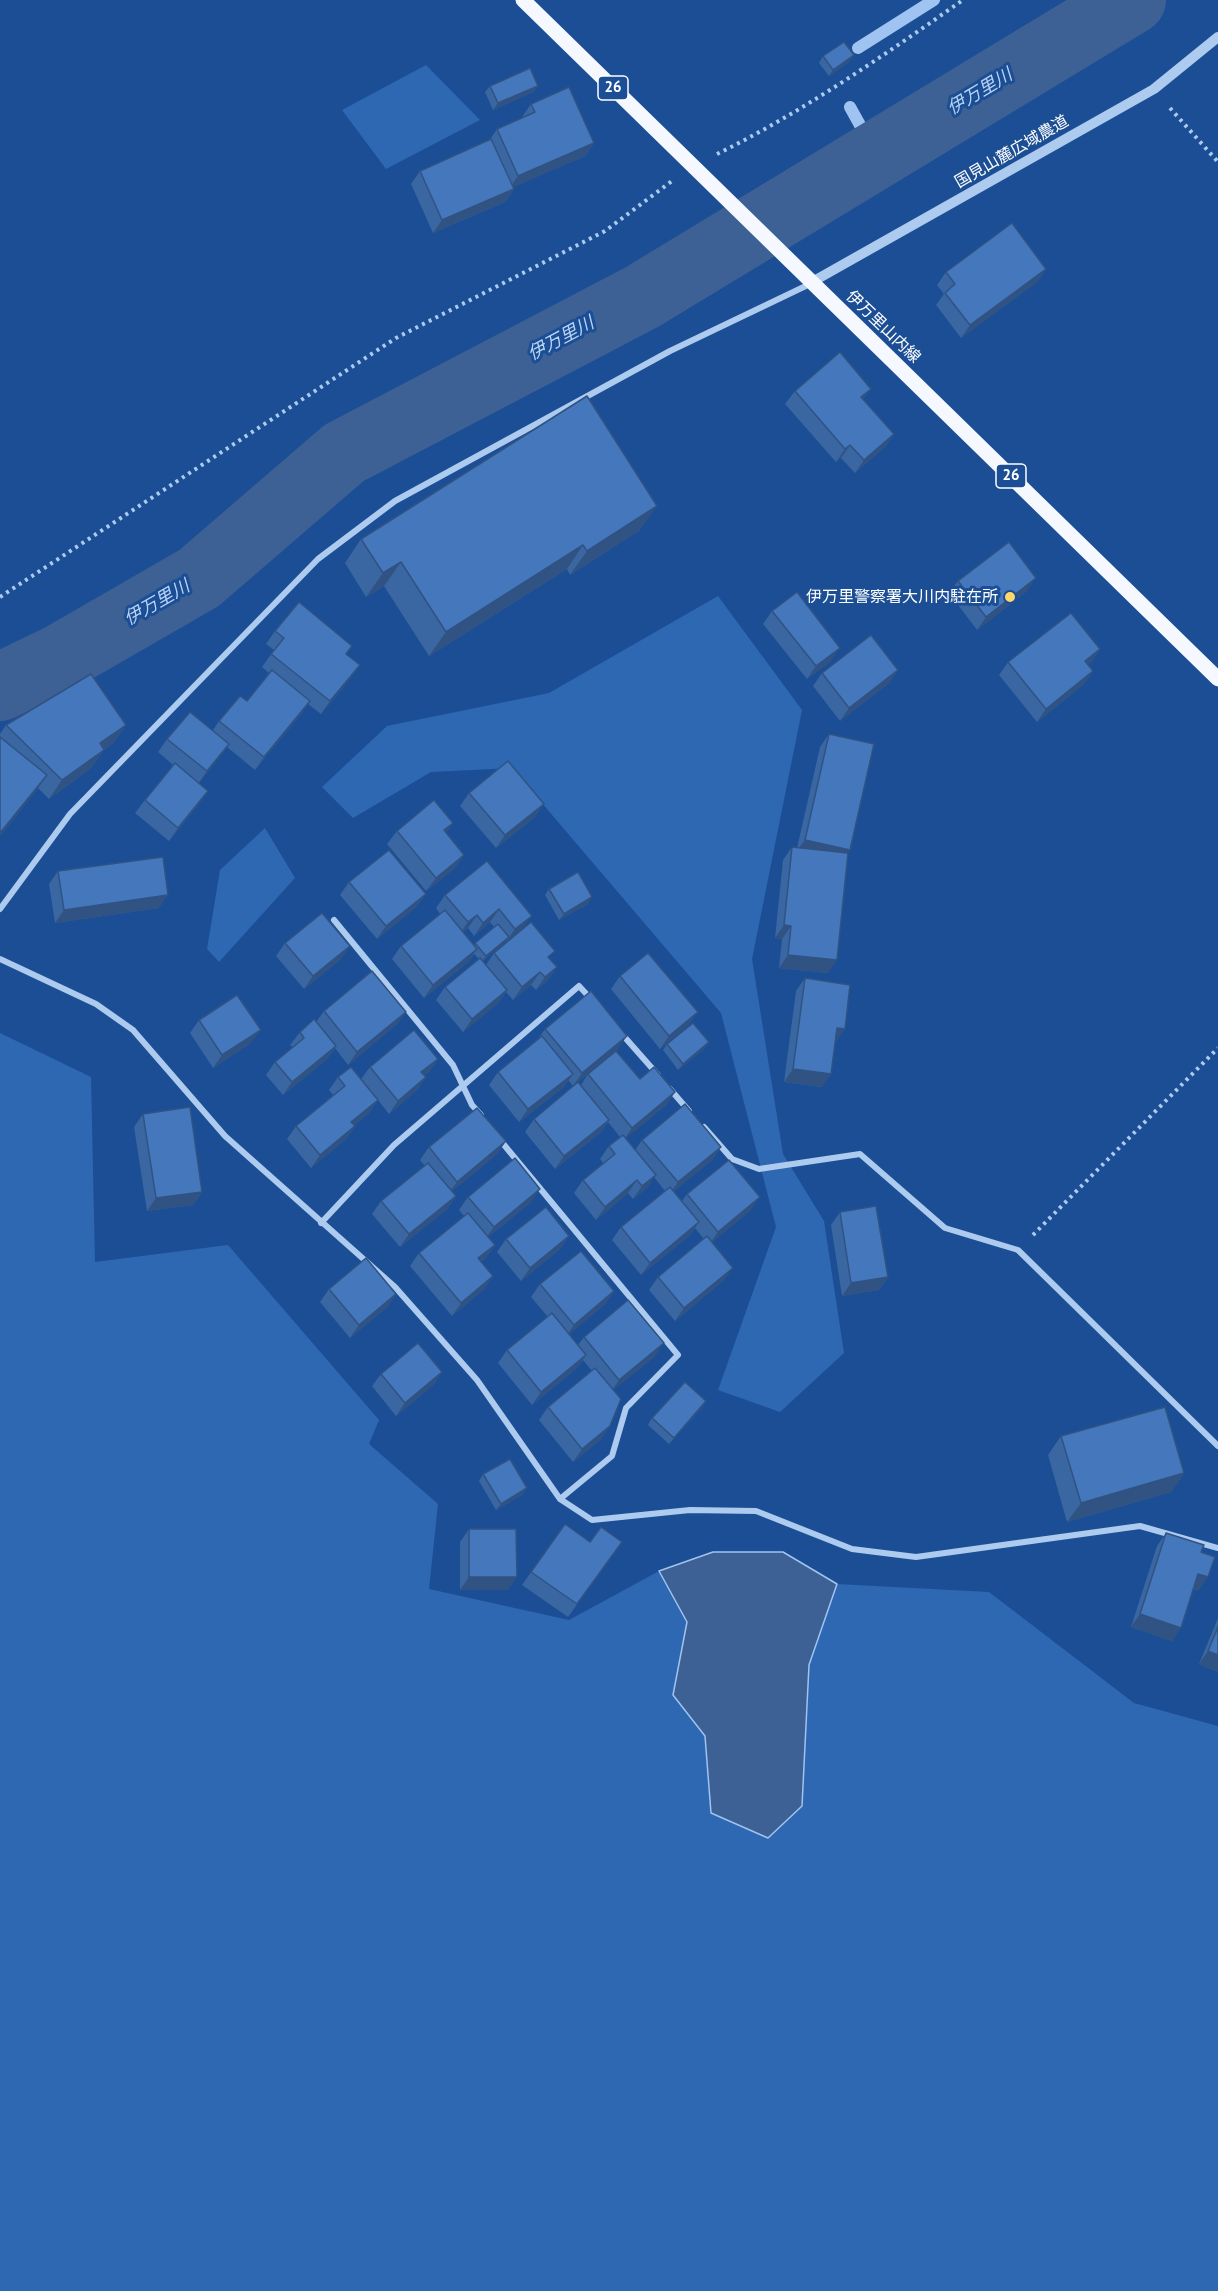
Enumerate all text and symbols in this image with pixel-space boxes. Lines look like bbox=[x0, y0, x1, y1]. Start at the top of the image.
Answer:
water label: 伊万里川 bbox=[944, 64, 1016, 120]
road number: 26 bbox=[598, 76, 628, 100]
street label: 国見山麓広域農道 bbox=[952, 112, 1072, 192]
street label: 伊万里山内線 bbox=[842, 287, 924, 367]
water label: 伊万里川 bbox=[524, 313, 598, 365]
road number: 26 bbox=[996, 464, 1026, 488]
water label: 伊万里川 bbox=[120, 576, 194, 630]
place label: 伊万里警察署大川内駐在所 bbox=[806, 587, 998, 607]
marker: 伊万里警察署大川内駐在所 bbox=[1003, 590, 1017, 604]

